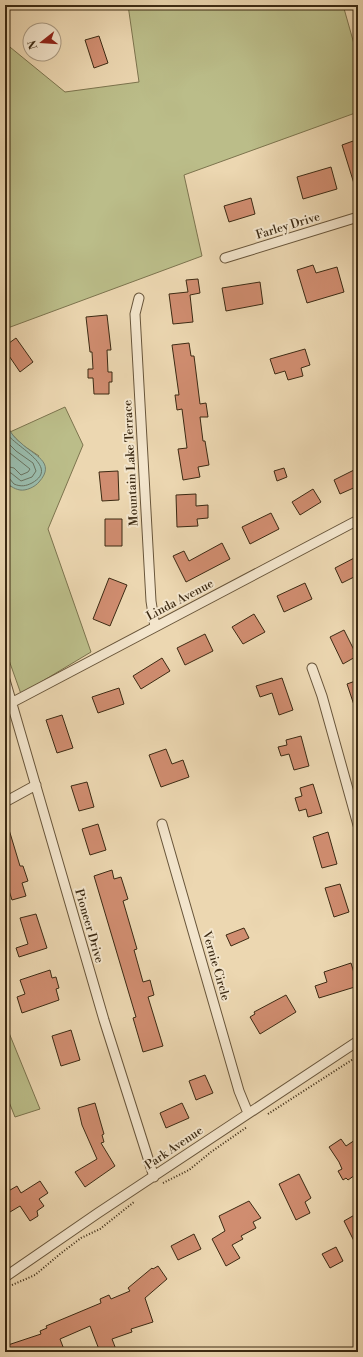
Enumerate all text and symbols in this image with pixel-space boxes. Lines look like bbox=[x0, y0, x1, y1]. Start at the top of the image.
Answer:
north arrow bbox=[22, 22, 62, 62]
text: N bbox=[25, 38, 41, 51]
street label: Farley Drive bbox=[254, 209, 322, 243]
street label: Mountain Lake Terrace bbox=[120, 400, 142, 526]
street label: Linda Avenue bbox=[144, 576, 216, 624]
street label: Pioneer Drive bbox=[71, 887, 107, 965]
street label: Vernie Circle bbox=[199, 929, 233, 1002]
street label: Park Avenue bbox=[142, 1123, 206, 1173]

